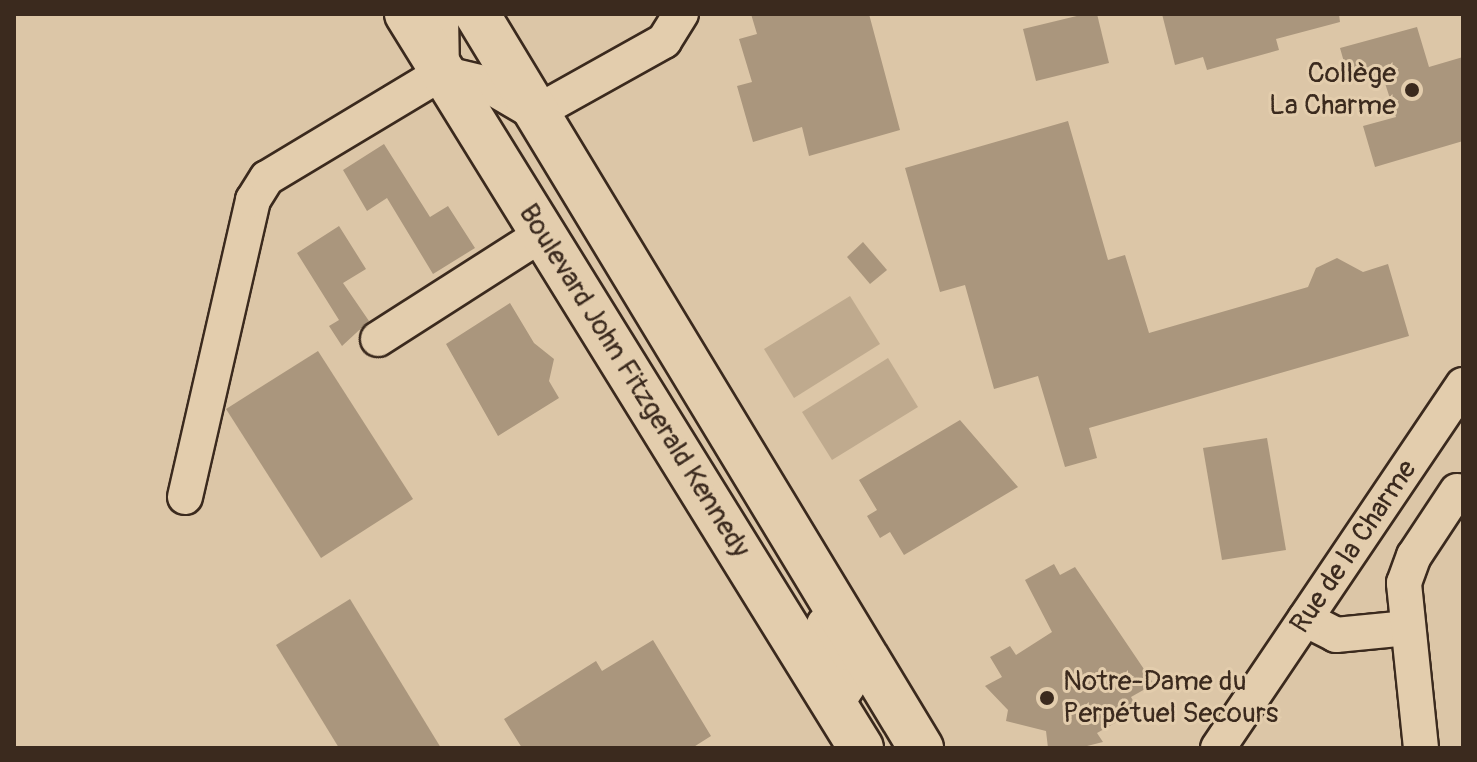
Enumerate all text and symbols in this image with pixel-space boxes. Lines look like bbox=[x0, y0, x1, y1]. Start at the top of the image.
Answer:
place label: Collège La Charme bbox=[1269, 57, 1396, 123]
marker: Collège La Charme bbox=[1403, 81, 1421, 99]
street label: Boulevard John Fitzgerald Kennedy bbox=[511, 198, 757, 564]
street label: Rue de la Charme bbox=[1284, 454, 1424, 640]
place label: Notre-Dame du Perpétuel Secours bbox=[1063, 665, 1278, 731]
marker: Notre-Dame du Perpétuel Secours bbox=[1038, 689, 1056, 707]

